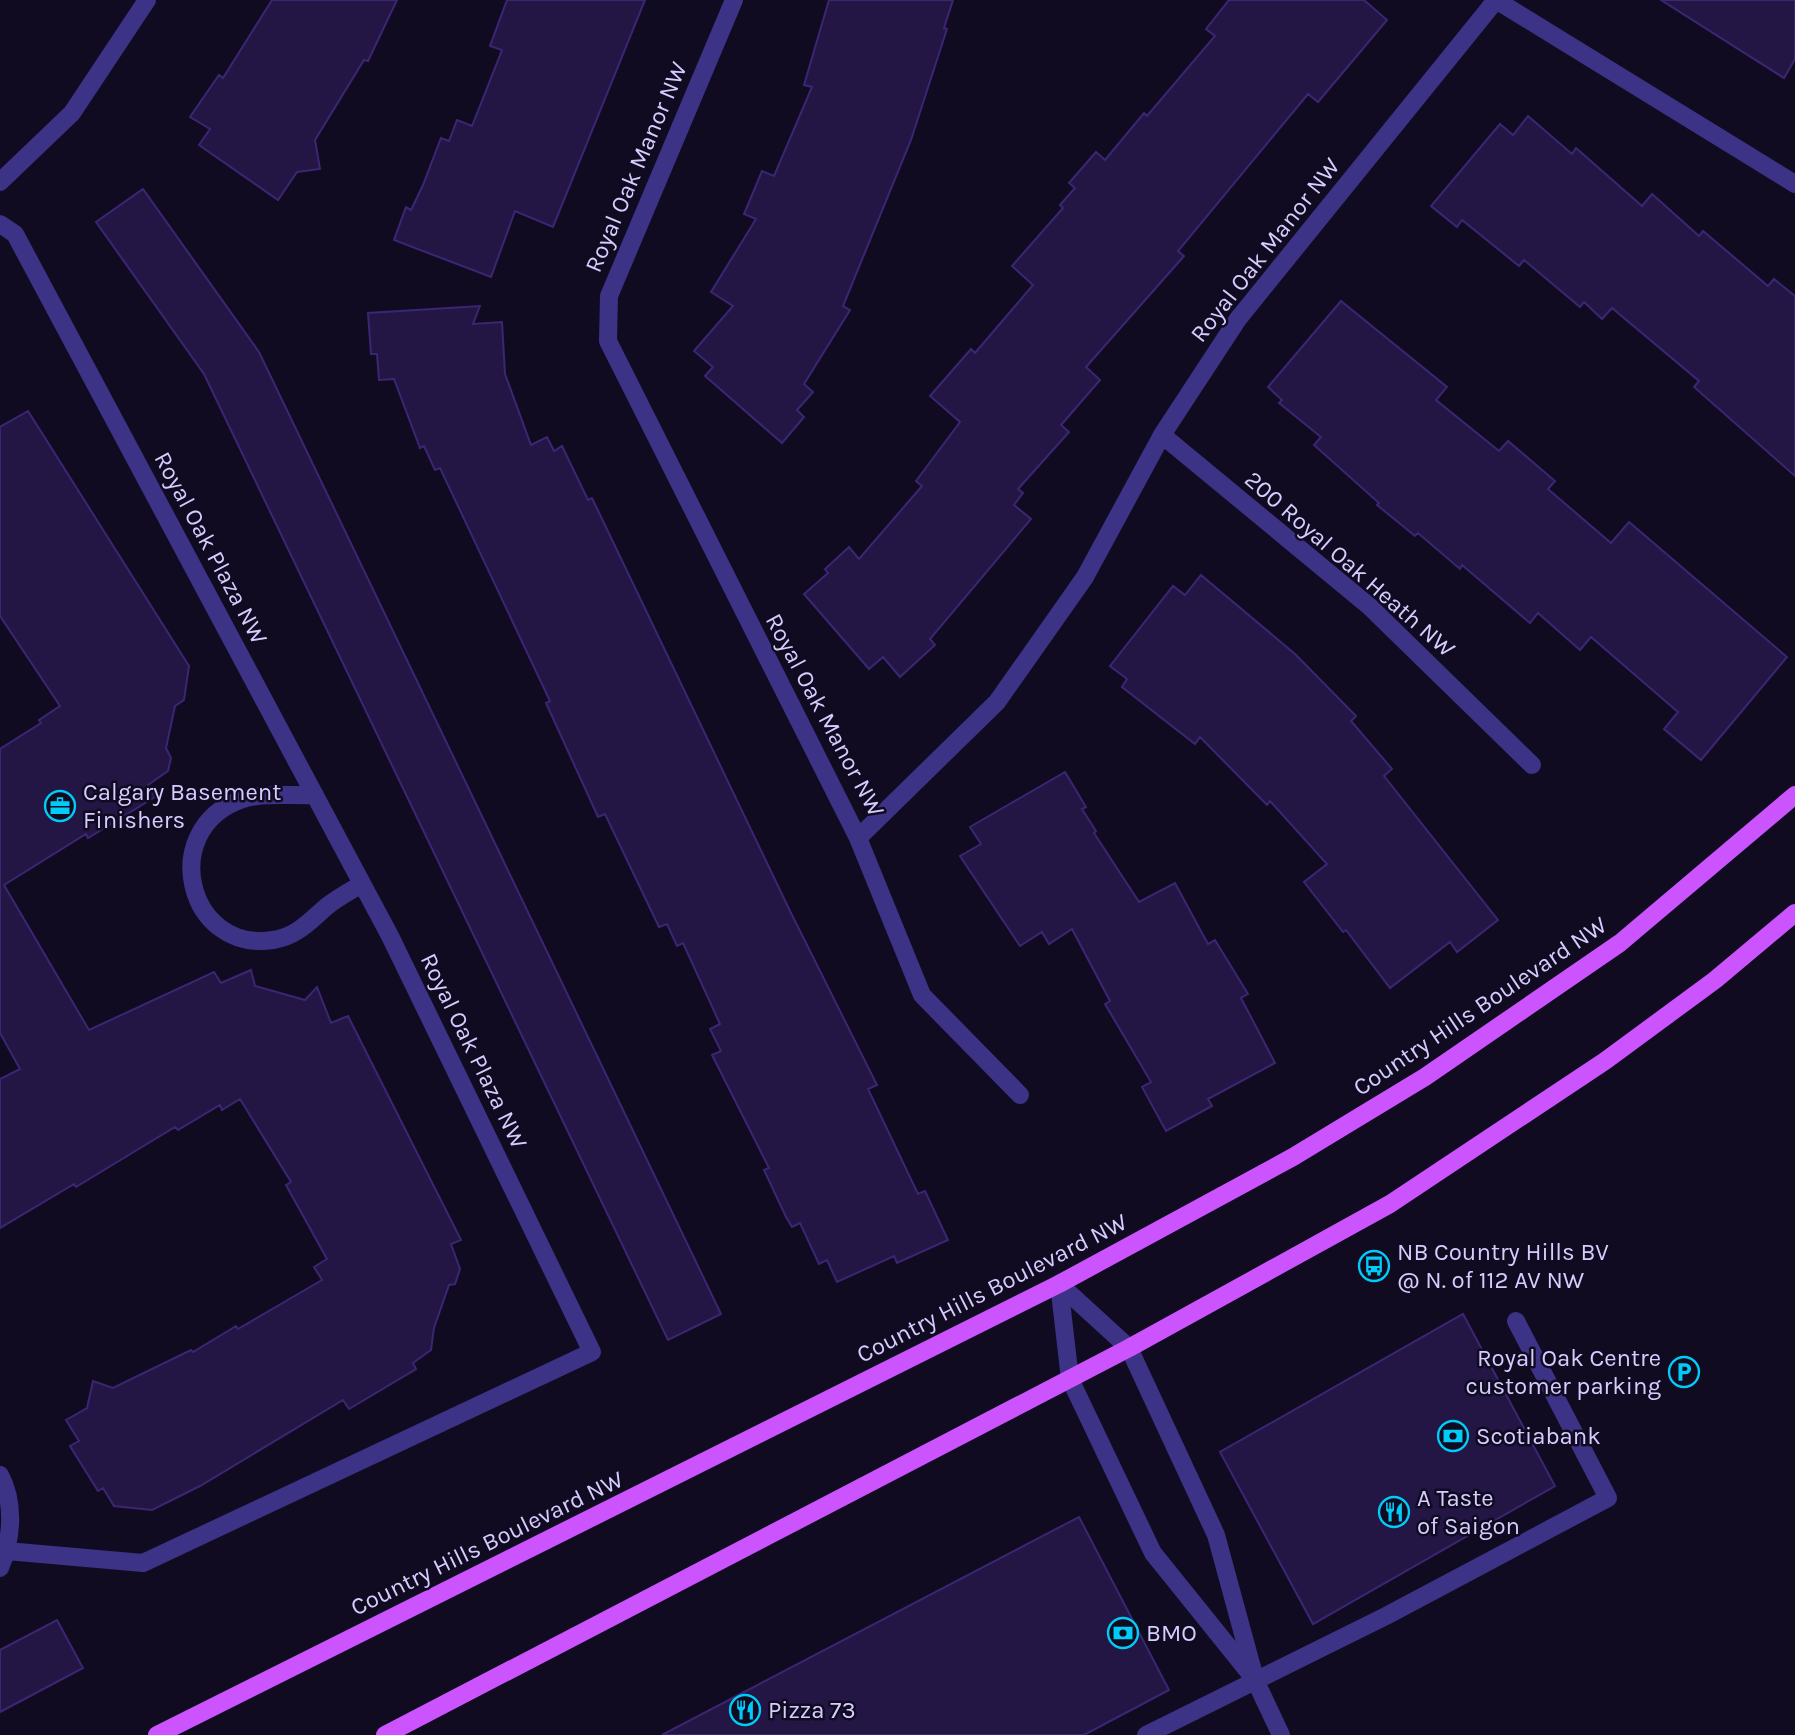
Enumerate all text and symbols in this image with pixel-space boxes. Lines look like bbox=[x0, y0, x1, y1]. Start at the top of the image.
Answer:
street label: Royal Oak Manor NW bbox=[579, 57, 693, 276]
street label: Royal Oak Manor NW bbox=[1184, 152, 1346, 348]
street label: Royal Oak Plaza NW bbox=[148, 447, 274, 649]
street label: 200 Royal Oak Heath NW bbox=[1239, 465, 1461, 663]
street label: Royal Oak Manor NW bbox=[760, 609, 891, 822]
place label: Calgary Basement Finishers bbox=[83, 778, 281, 834]
office icon: Calgary Basement Finishers bbox=[43, 789, 77, 823]
street label: Country Hills Boulevard NW bbox=[1348, 910, 1613, 1101]
street label: Royal Oak Plaza NW bbox=[415, 949, 534, 1154]
street label: Country Hills Boulevard NW bbox=[852, 1207, 1132, 1369]
place label: NB Country Hills BV @ N. of 112 AV NW bbox=[1397, 1238, 1609, 1294]
bus stop icon: NB Country Hills BV @ N. of 112 AV NW bbox=[1357, 1249, 1391, 1283]
place label: Royal Oak Centre customer parking bbox=[1466, 1344, 1661, 1400]
parking icon: Royal Oak Centre customer parking bbox=[1667, 1355, 1701, 1389]
bank icon: Scotiabank bbox=[1436, 1419, 1470, 1453]
place label: Scotiabank bbox=[1476, 1422, 1601, 1450]
street label: Country Hills Boulevard NW bbox=[346, 1464, 628, 1621]
place label: A Taste of Saigon bbox=[1417, 1484, 1520, 1540]
restaurant icon: A Taste of Saigon bbox=[1377, 1495, 1411, 1529]
bank icon: BMO bbox=[1106, 1616, 1140, 1650]
place label: BMO bbox=[1146, 1619, 1197, 1647]
restaurant icon: Pizza 73 bbox=[728, 1693, 762, 1727]
place label: Pizza 73 bbox=[768, 1696, 856, 1724]

